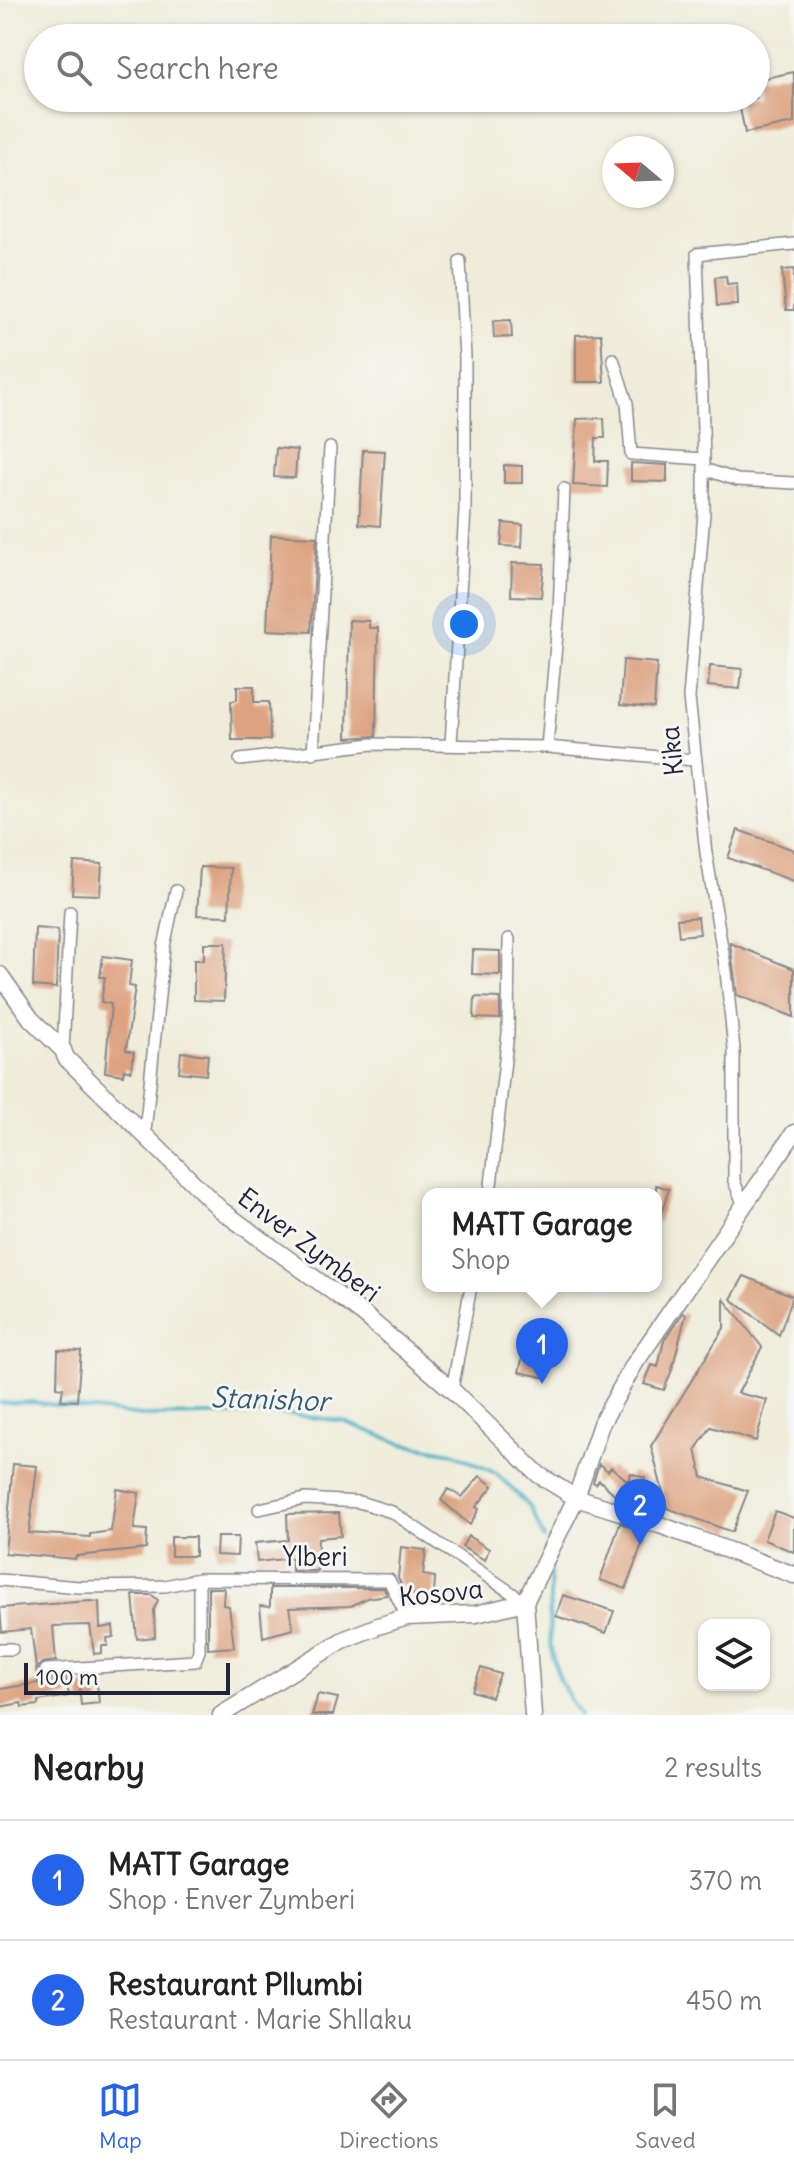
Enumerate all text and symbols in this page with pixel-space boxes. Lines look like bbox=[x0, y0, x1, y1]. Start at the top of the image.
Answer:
search box bbox=[24, 24, 770, 112]
icon: search bbox=[52, 46, 96, 90]
text: Search here bbox=[116, 49, 279, 87]
north arrow bbox=[602, 136, 674, 208]
your location bbox=[444, 604, 484, 644]
street label: Kika bbox=[652, 725, 691, 778]
street label: Enver Zymberi bbox=[232, 1180, 387, 1309]
popup bbox=[422, 1188, 662, 1292]
text: MATT Garage bbox=[451, 1205, 633, 1243]
text: Shop bbox=[451, 1243, 510, 1276]
pin: 1 bbox=[516, 1318, 568, 1384]
water label: Stanishor bbox=[210, 1379, 334, 1419]
pin: 2 bbox=[614, 1479, 666, 1545]
street label: Ylberi bbox=[282, 1540, 348, 1573]
street label: Kosova bbox=[397, 1572, 485, 1613]
map controls bbox=[698, 1619, 770, 1691]
button: layers bbox=[698, 1619, 770, 1691]
scale bar bbox=[24, 1659, 230, 1695]
text: 100 m bbox=[36, 1663, 98, 1691]
text: Nearby bbox=[32, 1746, 145, 1789]
text: 2 results bbox=[664, 1751, 762, 1784]
text: MATT Garage bbox=[108, 1845, 289, 1883]
text: 1 bbox=[53, 1864, 63, 1897]
text: 370 m bbox=[688, 1864, 762, 1897]
text: Shop · Enver Zymberi bbox=[108, 1883, 355, 1916]
text: Restaurant Pllumbi bbox=[108, 1965, 363, 2003]
text: 2 bbox=[51, 1984, 65, 2017]
text: 450 m bbox=[686, 1984, 762, 2017]
text: Restaurant · Marie Shllaku bbox=[108, 2003, 412, 2036]
tab: Map bbox=[98, 2078, 142, 2154]
tab: Directions bbox=[339, 2078, 439, 2154]
tab: Saved bbox=[635, 2078, 696, 2154]

